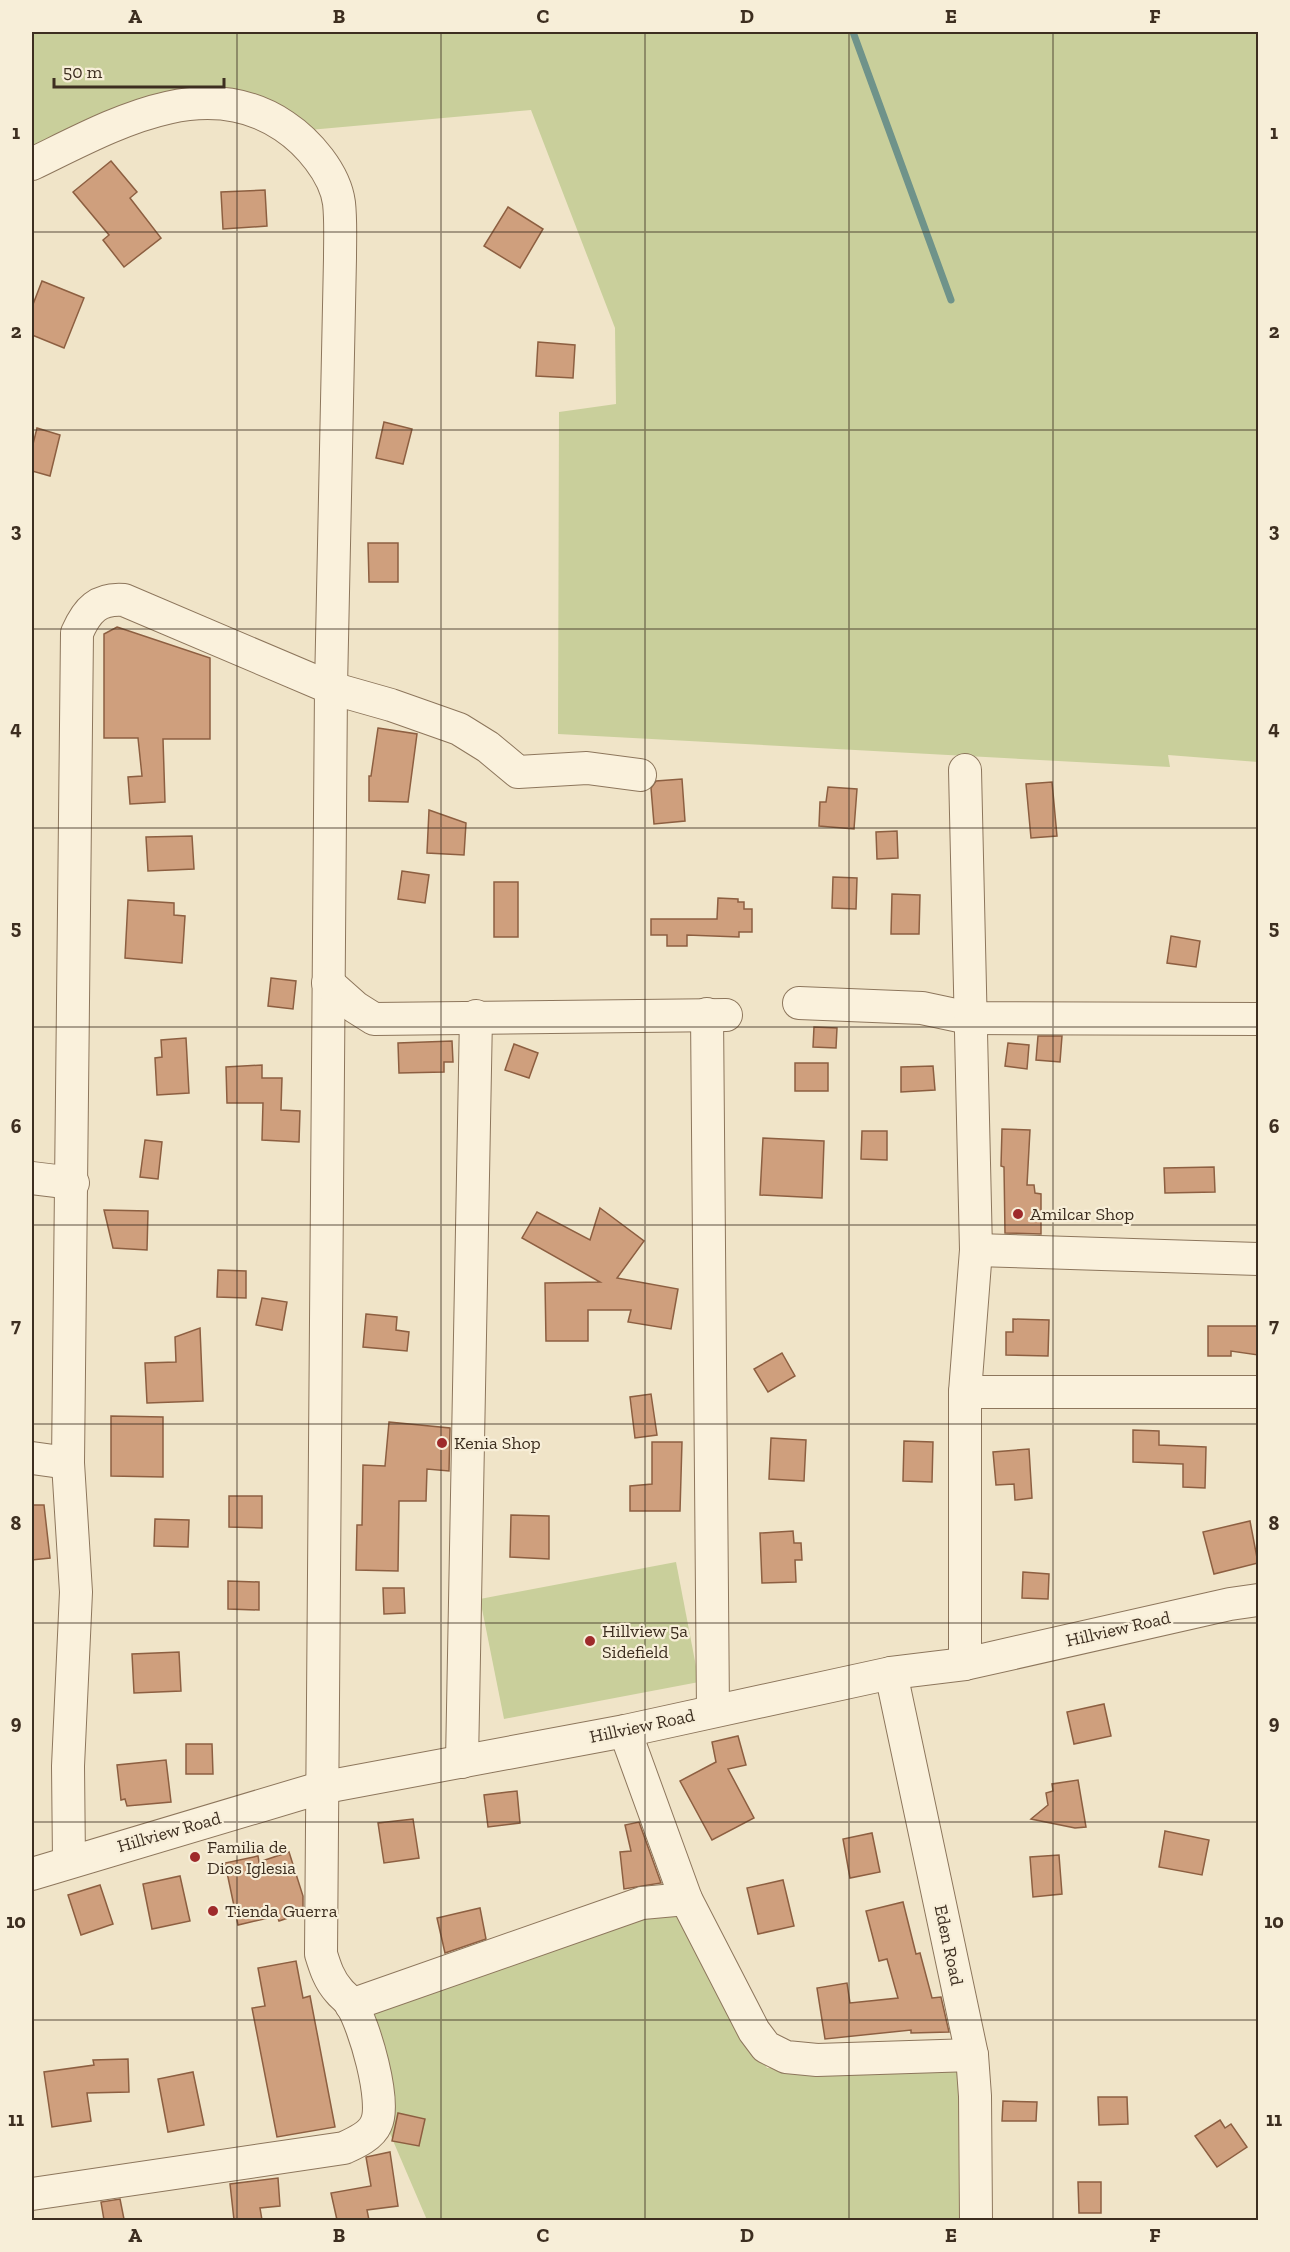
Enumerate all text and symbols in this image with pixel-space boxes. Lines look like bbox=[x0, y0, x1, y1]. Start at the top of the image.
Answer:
text: A bbox=[128, 4, 142, 28]
text: B bbox=[333, 4, 345, 28]
text: C bbox=[537, 4, 550, 28]
text: D bbox=[740, 4, 754, 28]
text: E bbox=[945, 4, 957, 28]
text: F bbox=[1149, 4, 1161, 28]
scale bar bbox=[54, 51, 224, 89]
text: 50 m bbox=[63, 61, 103, 83]
text: 1 bbox=[12, 120, 20, 144]
text: 1 bbox=[1270, 120, 1278, 144]
text: 2 bbox=[11, 319, 22, 343]
text: 2 bbox=[1269, 319, 1280, 343]
text: 3 bbox=[11, 518, 22, 542]
text: 3 bbox=[1269, 518, 1280, 542]
text: 4 bbox=[10, 716, 22, 740]
text: 4 bbox=[1268, 716, 1280, 740]
text: 5 bbox=[11, 915, 21, 939]
text: 5 bbox=[1269, 915, 1279, 939]
text: 6 bbox=[11, 1114, 22, 1138]
text: 6 bbox=[1269, 1114, 1280, 1138]
place label: Amilcar Shop bbox=[1030, 1203, 1134, 1225]
marker: Amilcar Shop bbox=[1011, 1207, 1025, 1221]
text: 7 bbox=[11, 1313, 21, 1337]
text: 7 bbox=[1269, 1313, 1279, 1337]
place label: Kenia Shop bbox=[454, 1432, 541, 1454]
marker: Kenia Shop bbox=[435, 1436, 449, 1450]
text: 8 bbox=[11, 1511, 22, 1535]
text: 8 bbox=[1269, 1511, 1280, 1535]
street label: Hillview Road bbox=[1064, 1606, 1173, 1652]
place label: Hillview 5a Sidefield bbox=[602, 1620, 688, 1663]
marker: Hillview 5a Sidefield bbox=[583, 1634, 597, 1648]
street label: Hillview Road bbox=[588, 1704, 697, 1748]
text: 9 bbox=[11, 1710, 22, 1734]
text: 9 bbox=[1269, 1710, 1280, 1734]
street label: Hillview Road bbox=[115, 1807, 223, 1857]
place label: Familia de Dios Iglesia bbox=[207, 1836, 296, 1879]
marker: Familia de Dios Iglesia bbox=[188, 1850, 202, 1864]
place label: Tienda Guerra bbox=[225, 1900, 338, 1922]
street label: Eden Road bbox=[930, 1903, 968, 1988]
marker: Tienda Guerra bbox=[206, 1904, 220, 1918]
text: 10 bbox=[6, 1909, 26, 1933]
text: 10 bbox=[1264, 1909, 1284, 1933]
text: 11 bbox=[8, 2107, 24, 2131]
text: 11 bbox=[1266, 2107, 1282, 2131]
text: A bbox=[128, 2223, 142, 2247]
text: B bbox=[333, 2223, 345, 2247]
text: C bbox=[537, 2223, 550, 2247]
text: D bbox=[740, 2223, 754, 2247]
text: E bbox=[945, 2223, 957, 2247]
text: F bbox=[1149, 2223, 1161, 2247]

